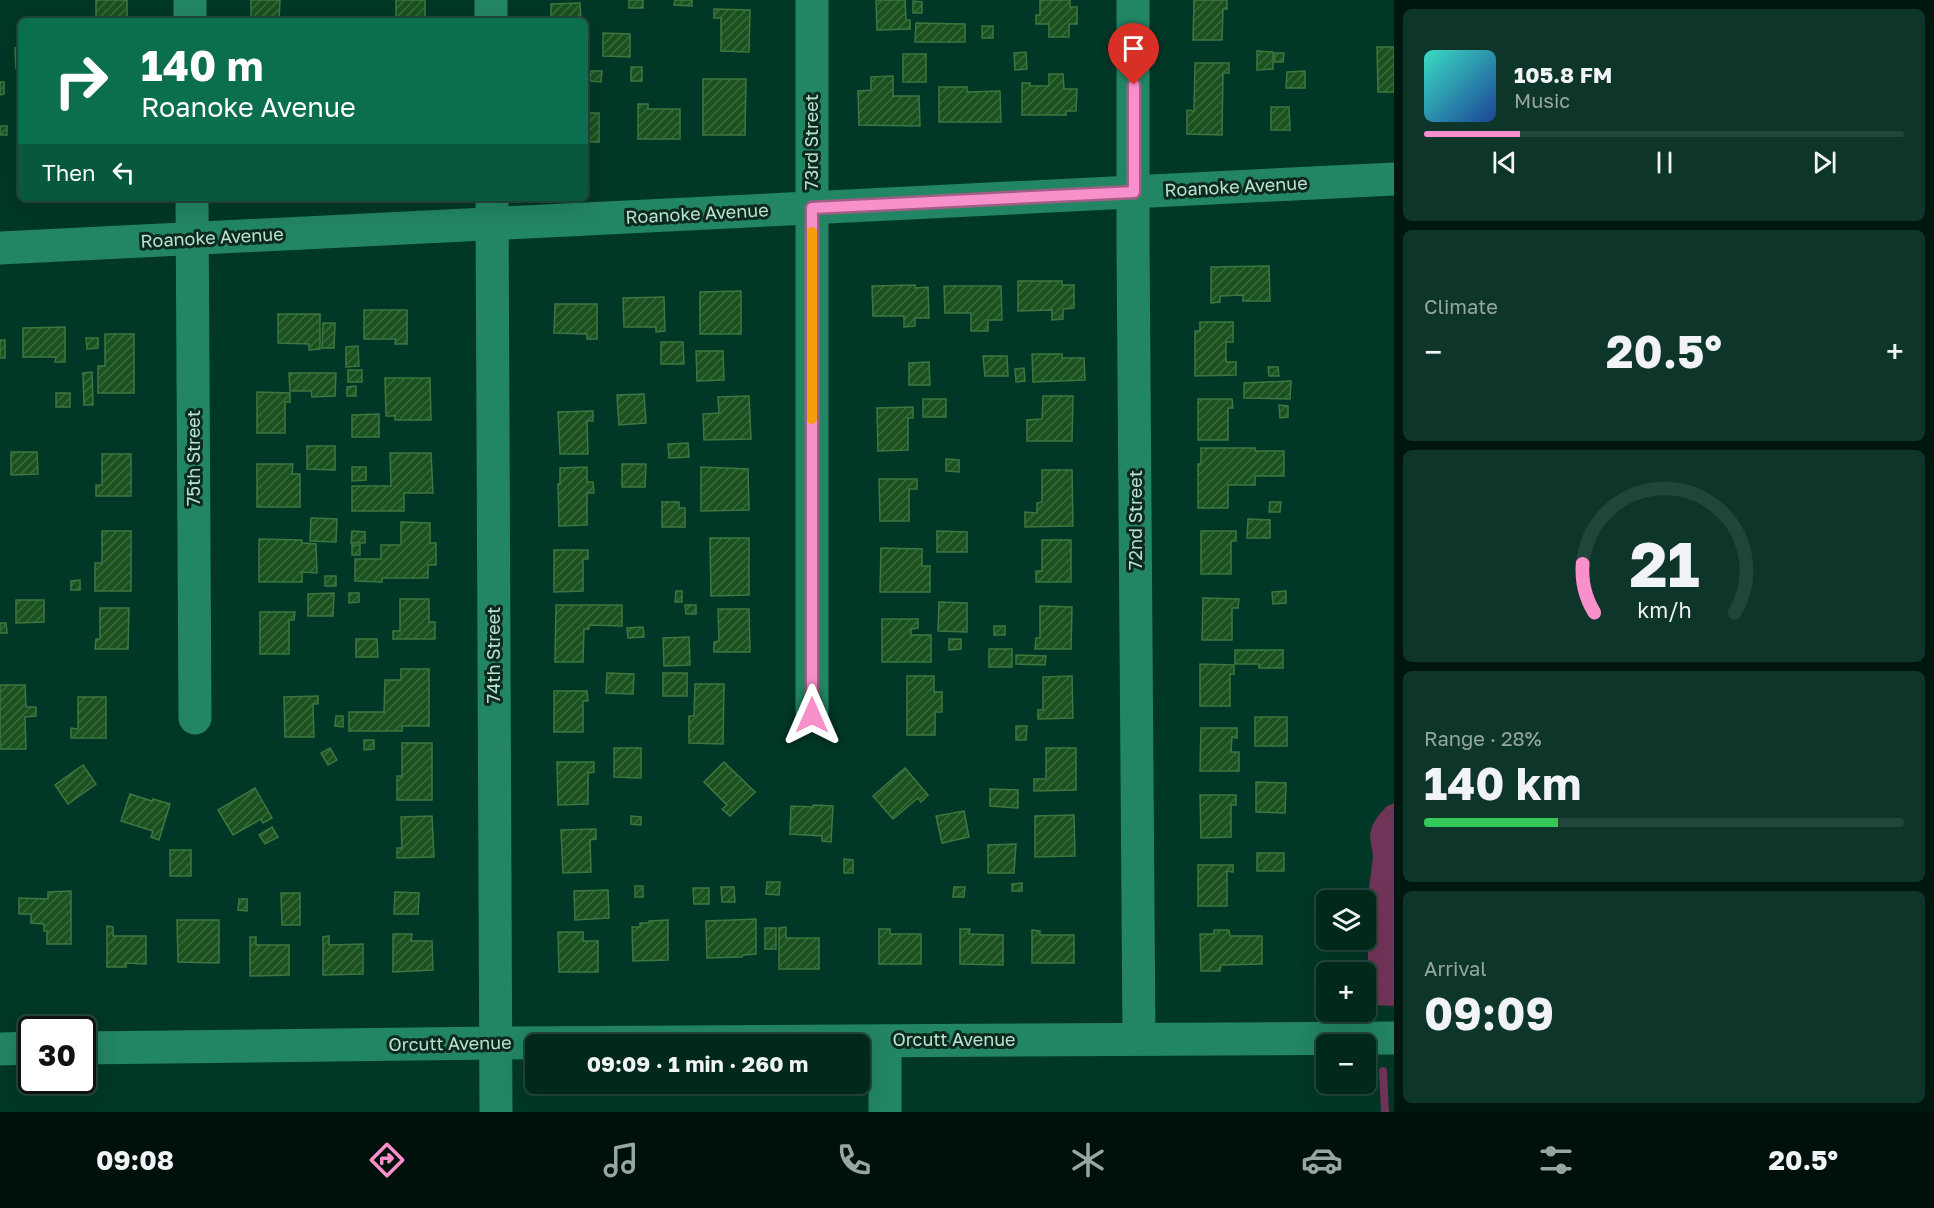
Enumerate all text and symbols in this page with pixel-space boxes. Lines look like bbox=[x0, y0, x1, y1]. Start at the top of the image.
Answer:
pin bbox=[1108, 23, 1159, 85]
icon: arrive bbox=[1117, 32, 1150, 65]
text: 140 m bbox=[141, 40, 263, 90]
icon: right bbox=[42, 42, 120, 120]
text: 105.8 FM bbox=[1514, 61, 1612, 88]
text: Music bbox=[1514, 88, 1570, 112]
text: Roanoke Avenue bbox=[141, 91, 356, 123]
street label: 73rd Street bbox=[800, 94, 822, 190]
icon: previous bbox=[1488, 146, 1521, 179]
icon: pause bbox=[1648, 146, 1681, 179]
icon: next bbox=[1808, 146, 1841, 179]
icon: left bbox=[107, 156, 140, 189]
text: Then bbox=[42, 159, 95, 186]
street label: Roanoke Avenue bbox=[1164, 171, 1308, 201]
street label: Roanoke Avenue bbox=[625, 198, 769, 228]
street label: Roanoke Avenue bbox=[140, 222, 284, 252]
text: Climate bbox=[1424, 294, 1498, 318]
text: 20.5° bbox=[1606, 324, 1722, 378]
text: − bbox=[1424, 332, 1442, 371]
text: + bbox=[1886, 332, 1904, 371]
street label: 75th Street bbox=[182, 410, 204, 506]
street label: 72nd Street bbox=[1124, 470, 1146, 570]
text: 21 bbox=[1629, 526, 1699, 601]
text: km/h bbox=[1637, 597, 1691, 623]
street label: 74th Street bbox=[482, 607, 504, 703]
position arrow bbox=[780, 683, 844, 747]
text: Range · 28% bbox=[1424, 726, 1542, 750]
text: 140 km bbox=[1424, 756, 1581, 810]
map controls bbox=[1316, 890, 1376, 1094]
button: layers bbox=[1316, 890, 1376, 950]
text: Arrival bbox=[1424, 956, 1487, 980]
button: + bbox=[1316, 962, 1376, 1022]
text: 09:09 bbox=[1424, 986, 1554, 1040]
speed limit sign: 30 bbox=[18, 1016, 96, 1094]
street label: Orcutt Avenue bbox=[892, 1028, 1016, 1050]
street label: Orcutt Avenue bbox=[388, 1031, 512, 1055]
button: − bbox=[1316, 1034, 1376, 1094]
text: 09:09 · 1 min · 260 m bbox=[587, 1050, 808, 1077]
icon: directions bbox=[366, 1139, 408, 1181]
icon: music bbox=[600, 1139, 642, 1181]
icon: phone bbox=[833, 1139, 875, 1181]
icon: climate bbox=[1067, 1139, 1109, 1181]
icon: car bbox=[1301, 1139, 1343, 1181]
icon: filters bbox=[1535, 1139, 1577, 1181]
text: 09:08 bbox=[96, 1144, 174, 1176]
text: 20.5° bbox=[1768, 1144, 1838, 1176]

